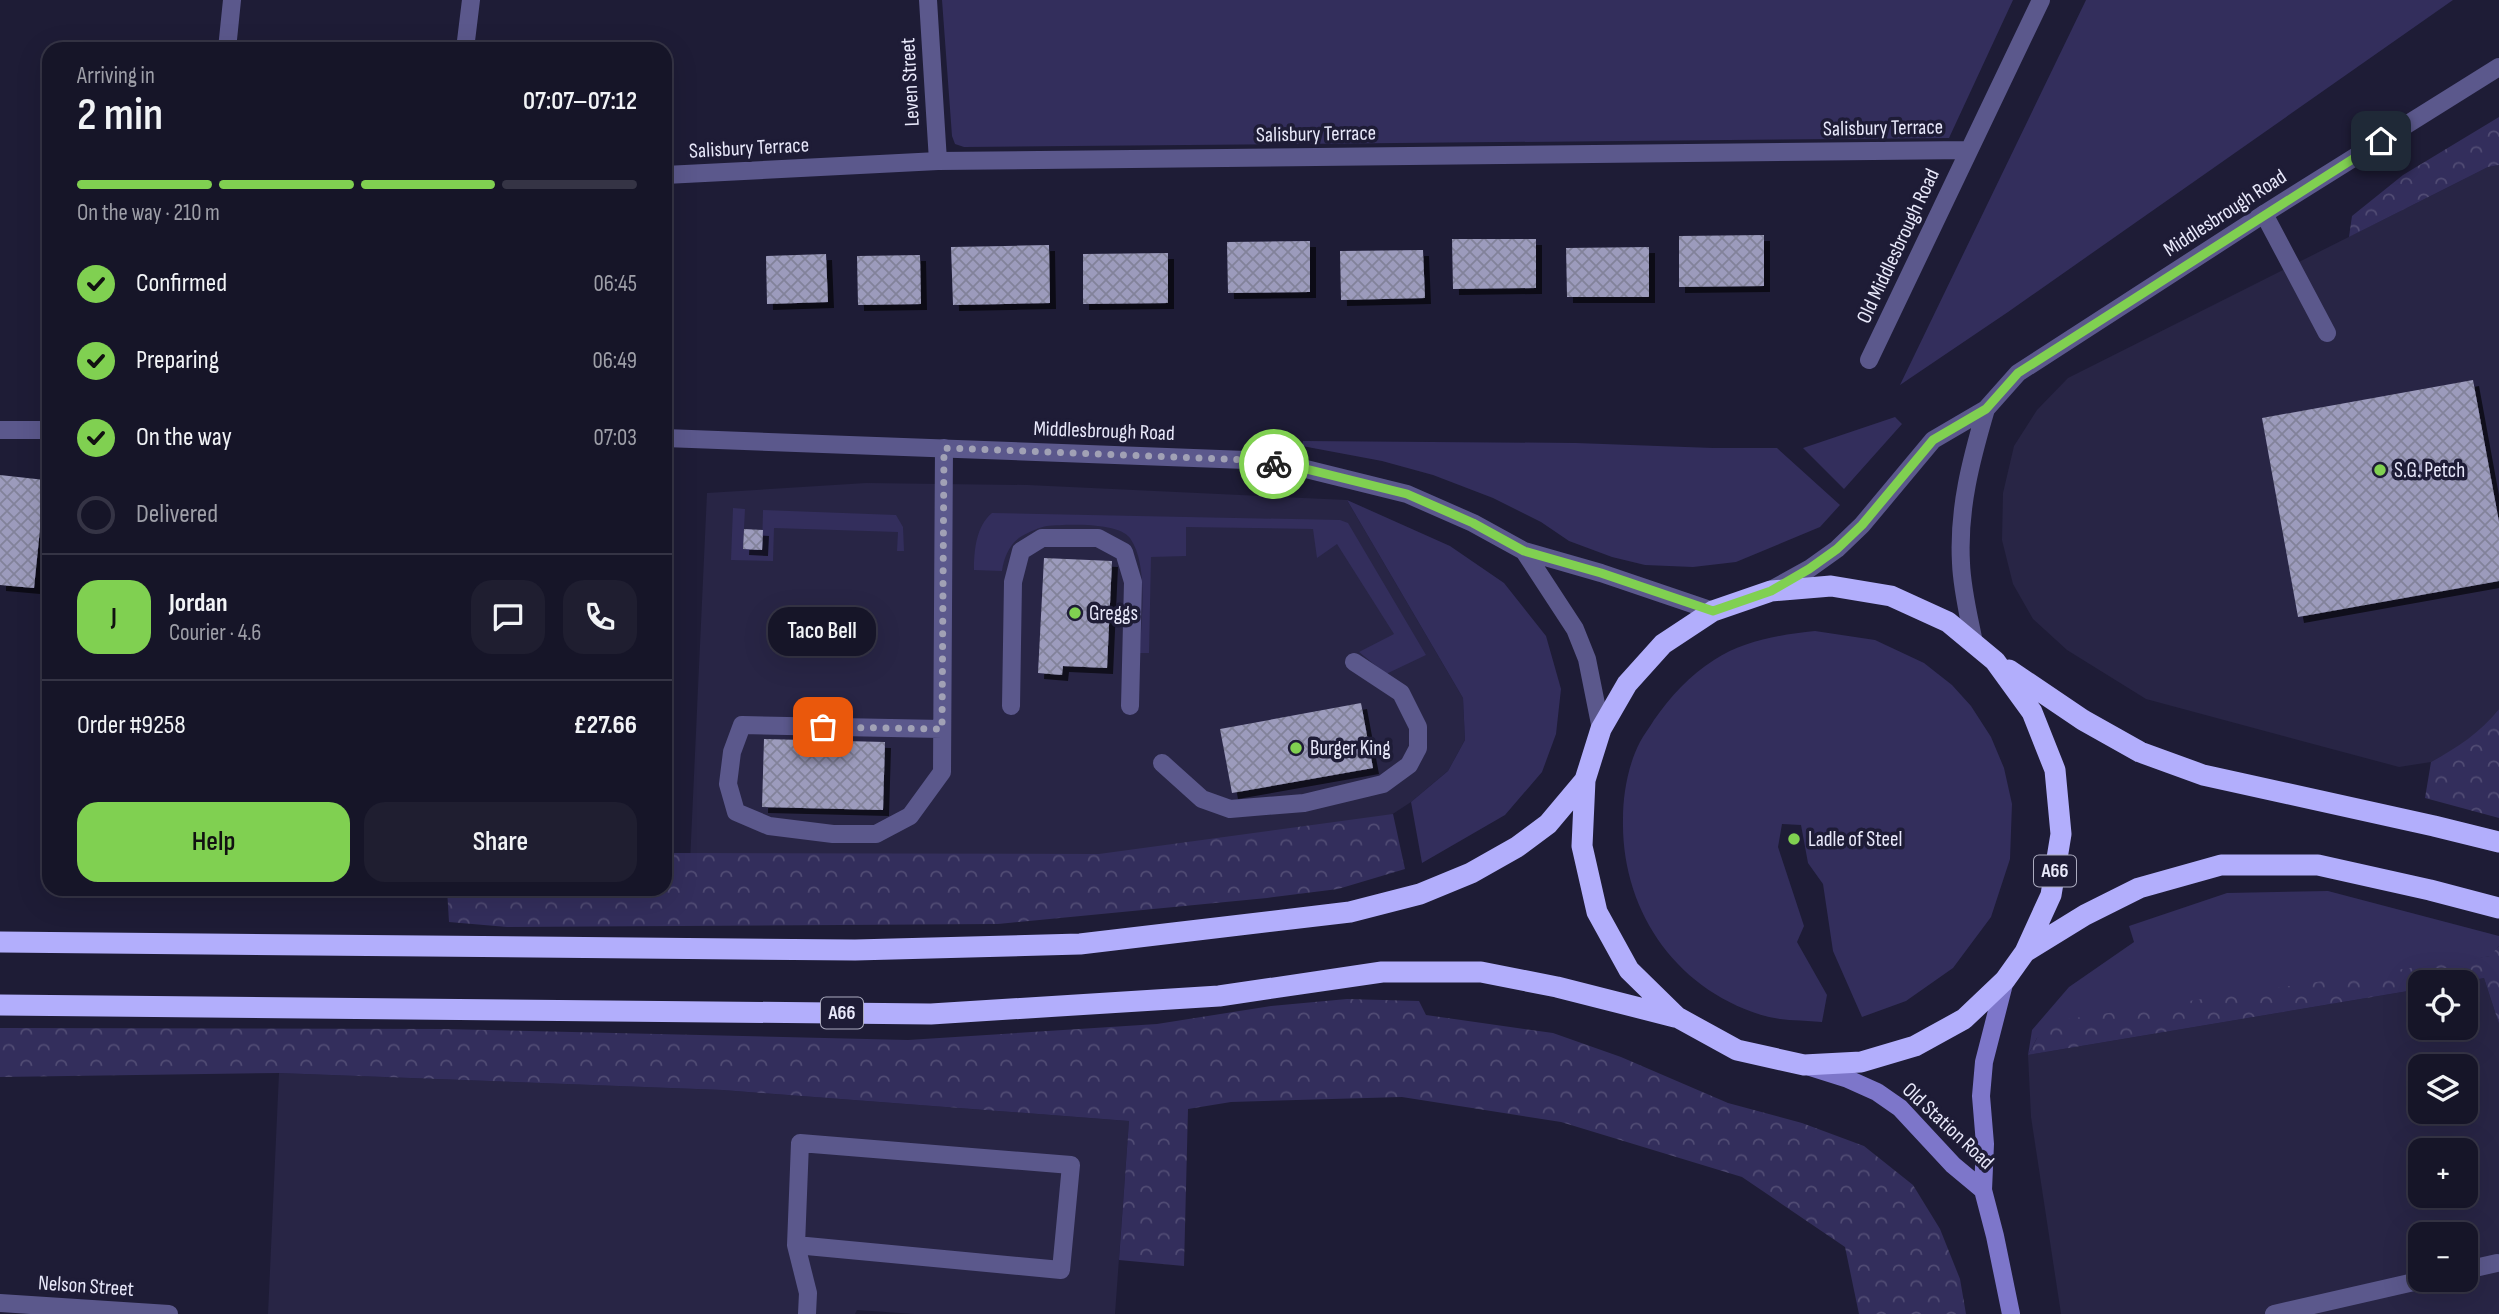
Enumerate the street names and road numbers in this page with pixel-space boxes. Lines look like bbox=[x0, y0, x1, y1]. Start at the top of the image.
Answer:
street label: Leven Street bbox=[895, 37, 925, 127]
street label: Salisbury Terrace bbox=[1823, 114, 1943, 142]
street label: Salisbury Terrace bbox=[1256, 120, 1376, 148]
street label: Salisbury Terrace bbox=[688, 132, 810, 164]
street label: Middlesbrough Road bbox=[2159, 164, 2291, 262]
street label: Old Middlesbrough Road bbox=[1851, 165, 1945, 327]
street label: Middlesbrough Road bbox=[1033, 416, 1175, 446]
road number: A66 bbox=[2034, 856, 2076, 886]
road number: A66 bbox=[821, 998, 863, 1028]
street label: Old Station Road bbox=[1897, 1077, 1999, 1175]
street label: Nelson Street bbox=[37, 1270, 135, 1302]

